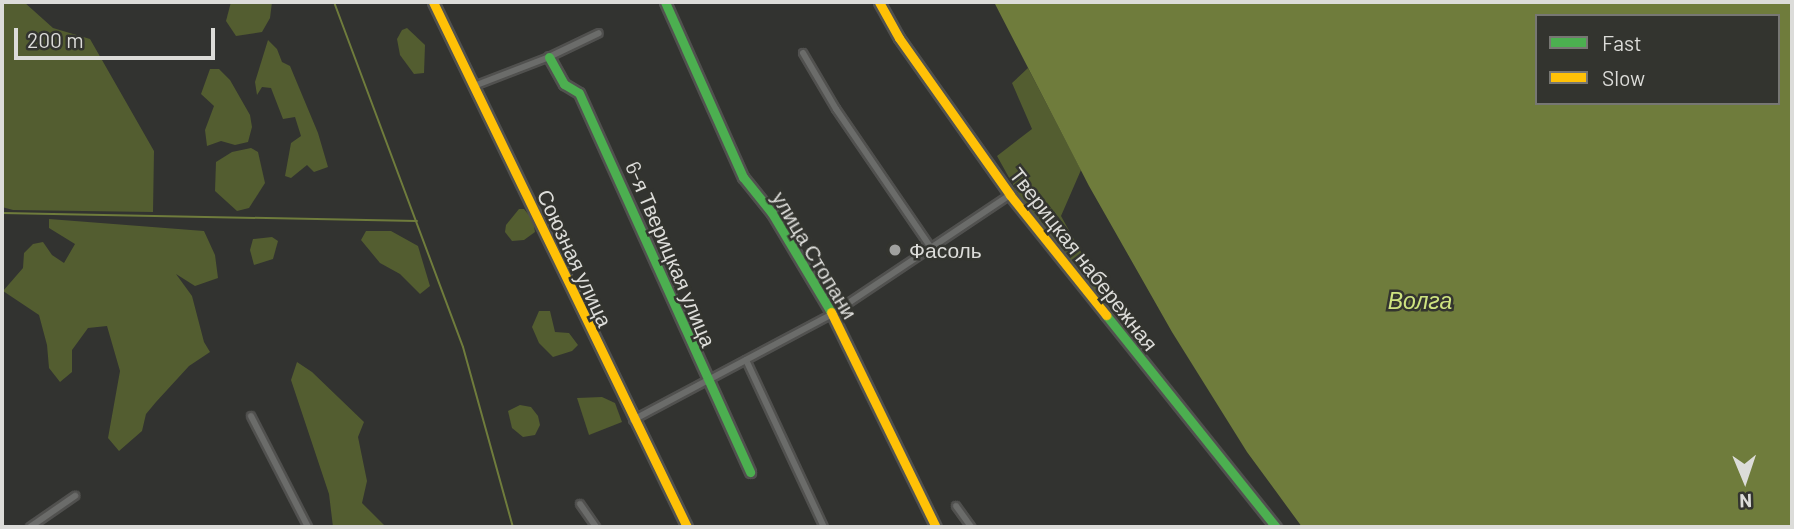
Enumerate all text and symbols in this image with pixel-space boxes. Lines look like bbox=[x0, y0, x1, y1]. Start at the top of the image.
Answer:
scale bar bbox=[18, 14, 219, 58]
legend bbox=[1535, 14, 1780, 105]
text: 200 m bbox=[27, 27, 84, 52]
text: Fast bbox=[1602, 30, 1642, 55]
text: Slow bbox=[1602, 65, 1645, 90]
street label: 6-я Тверицкая улица bbox=[620, 157, 722, 351]
street label: Тверицкая набережная bbox=[1005, 162, 1163, 356]
street label: Союзная улица bbox=[532, 185, 618, 331]
street label: улица Стопани bbox=[767, 187, 863, 323]
place label: Фасоль bbox=[909, 237, 982, 263]
marker: Фасоль bbox=[887, 242, 903, 258]
water label: Волга bbox=[1388, 286, 1452, 314]
north arrow bbox=[1710, 445, 1780, 515]
text: N bbox=[1739, 490, 1752, 513]

